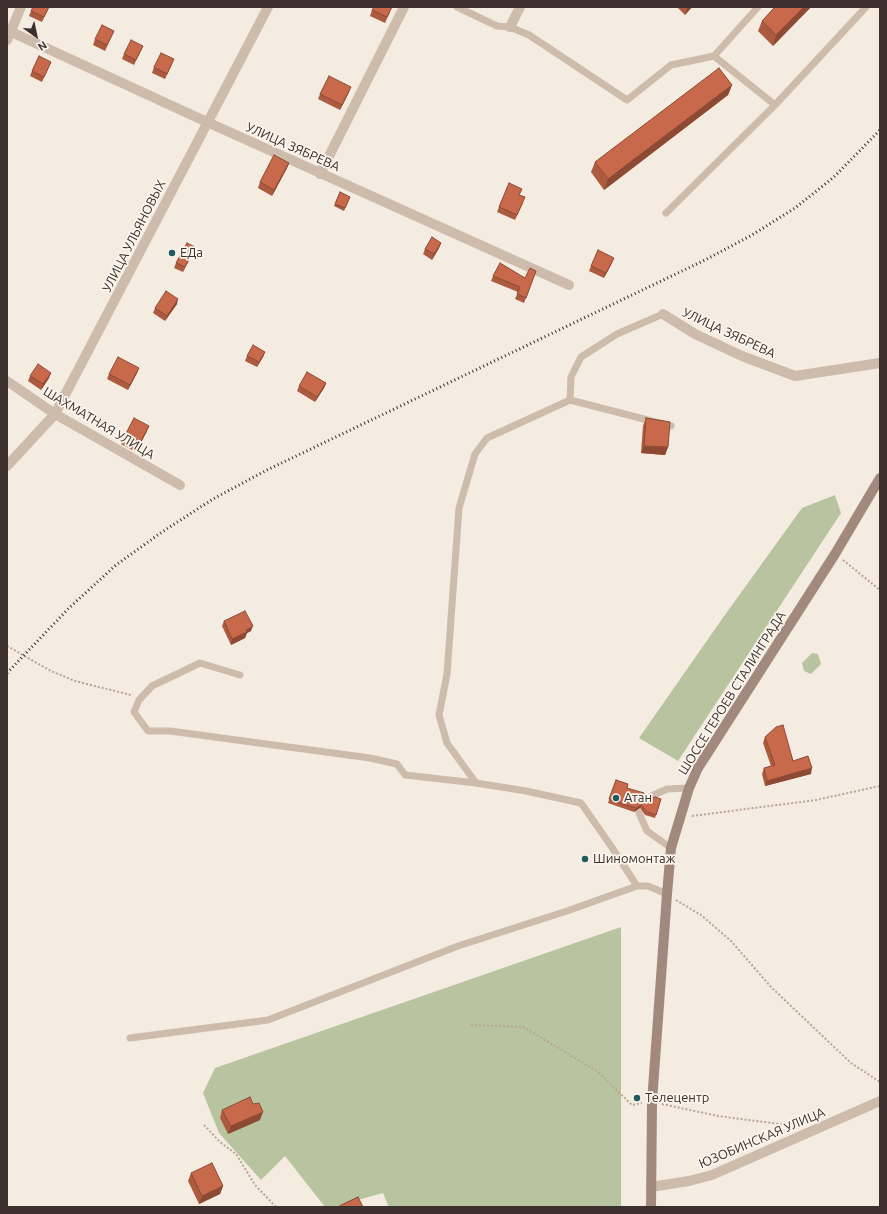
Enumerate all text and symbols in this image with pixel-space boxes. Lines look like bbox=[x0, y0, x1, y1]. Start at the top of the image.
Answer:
north arrow bbox=[16, 16, 56, 56]
text: N bbox=[36, 39, 49, 53]
street label: УЛИЦА ЗЯБРЕВА bbox=[244, 119, 342, 175]
street label: УЛИЦА УЛЬЯНОВЫХ bbox=[99, 177, 169, 295]
place label: ЕДа bbox=[180, 245, 203, 261]
marker: ЕДа bbox=[167, 248, 177, 258]
street label: УЛИЦА ЗЯБРЕВА bbox=[680, 305, 778, 361]
street label: ШАХМАТНАЯ УЛИЦА bbox=[40, 384, 158, 462]
street label: ШОССЕ ГЕРОЕВ СТАЛИНГРАДА bbox=[675, 608, 789, 778]
place label: Атан bbox=[624, 790, 652, 806]
marker: Атан bbox=[611, 793, 621, 803]
place label: Шиномонтаж bbox=[593, 851, 675, 867]
marker: Шиномонтаж bbox=[580, 854, 590, 864]
place label: Телецентр bbox=[645, 1090, 709, 1106]
marker: Телецентр bbox=[632, 1093, 642, 1103]
street label: ЮЗОБИНСКАЯ УЛИЦА bbox=[697, 1104, 827, 1172]

